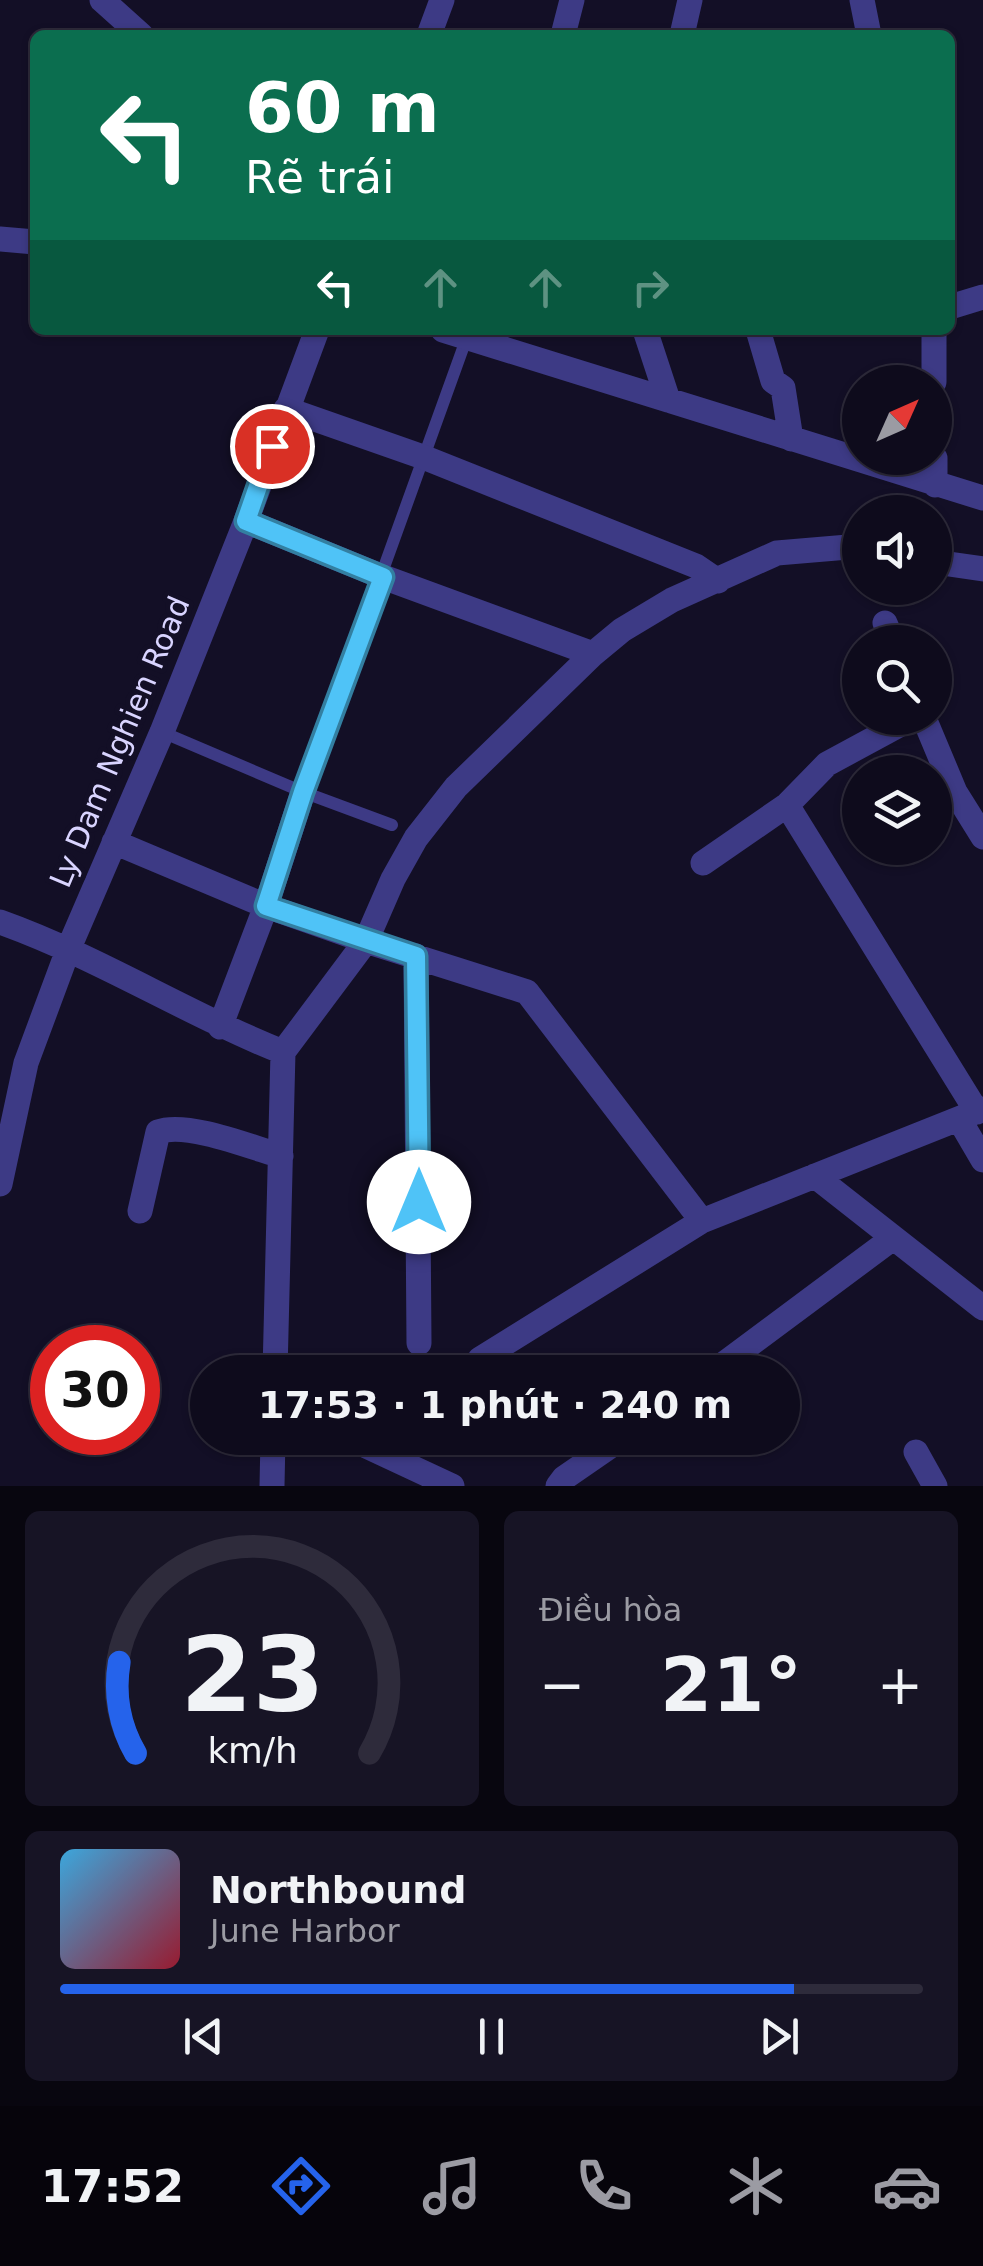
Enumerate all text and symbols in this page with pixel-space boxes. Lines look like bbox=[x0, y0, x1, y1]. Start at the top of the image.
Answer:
text: 60 m bbox=[245, 67, 440, 149]
icon: left bbox=[80, 70, 210, 200]
text: Rẽ trái bbox=[245, 151, 394, 204]
icon: left bbox=[308, 260, 363, 315]
icon: ahead bbox=[413, 260, 468, 315]
icon: ahead bbox=[518, 260, 573, 315]
icon: right bbox=[623, 260, 678, 315]
north arrow bbox=[842, 365, 952, 475]
map controls bbox=[842, 365, 952, 865]
pin bbox=[230, 404, 315, 489]
icon: arrive bbox=[245, 419, 300, 474]
button: sound bbox=[842, 495, 952, 605]
street label: Ly Dam Nghien Road bbox=[42, 591, 197, 893]
button: search bbox=[842, 625, 952, 735]
button: layers bbox=[842, 755, 952, 865]
position arrow bbox=[367, 1150, 471, 1254]
speed limit sign: 30 bbox=[30, 1325, 160, 1455]
text: 17:53 · 1 phút · 240 m bbox=[258, 1383, 732, 1427]
text: Điều hòa bbox=[539, 1591, 682, 1629]
text: 23 bbox=[180, 1614, 324, 1736]
text: 21° bbox=[660, 1641, 802, 1729]
text: − bbox=[539, 1653, 585, 1717]
text: + bbox=[877, 1653, 923, 1717]
text: km/h bbox=[207, 1730, 297, 1771]
text: Northbound bbox=[210, 1868, 466, 1912]
text: June Harbor bbox=[210, 1912, 400, 1950]
icon: previous bbox=[176, 2009, 231, 2064]
icon: pause bbox=[464, 2009, 519, 2064]
icon: next bbox=[752, 2009, 807, 2064]
icon: directions bbox=[266, 2151, 336, 2221]
icon: music bbox=[417, 2151, 487, 2221]
icon: phone bbox=[569, 2151, 639, 2221]
icon: climate bbox=[721, 2151, 791, 2221]
icon: car bbox=[872, 2151, 942, 2221]
text: 17:52 bbox=[41, 2160, 184, 2213]

